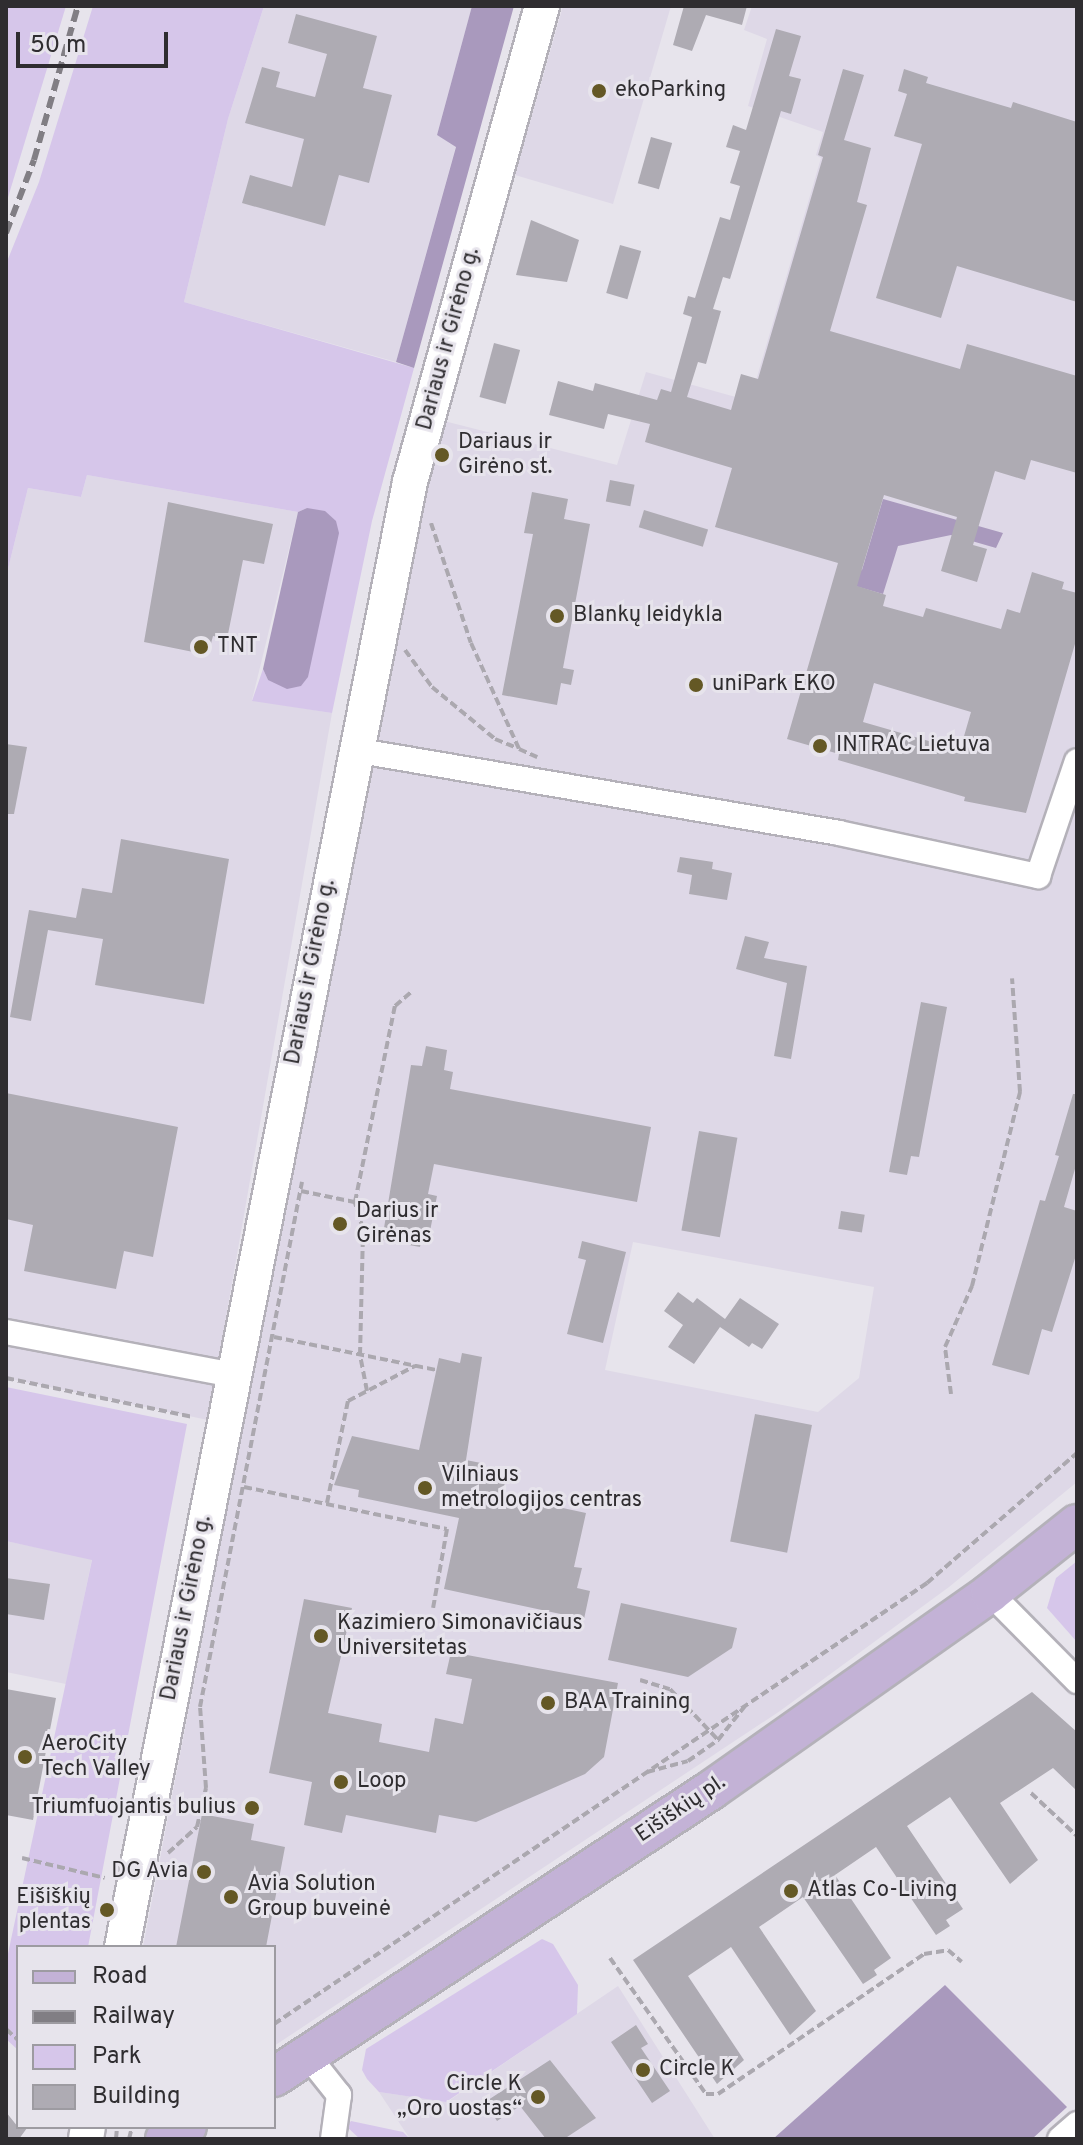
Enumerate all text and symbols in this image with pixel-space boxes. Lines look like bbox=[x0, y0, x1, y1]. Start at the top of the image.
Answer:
scale bar bbox=[20, 16, 172, 66]
text: 50 m bbox=[30, 31, 86, 61]
place label: ekoParking bbox=[615, 78, 726, 104]
marker: ekoParking bbox=[590, 82, 608, 100]
street label: Dariaus ir Girėno g. bbox=[412, 245, 486, 433]
place label: Dariaus ir Girėno st. bbox=[458, 429, 552, 480]
marker: Dariaus ir Girėno st. bbox=[433, 446, 451, 464]
place label: Blankų leidykla bbox=[573, 603, 723, 629]
marker: Blankų leidykla bbox=[548, 607, 566, 625]
place label: TNT bbox=[217, 634, 258, 660]
marker: TNT bbox=[192, 638, 210, 656]
place label: uniPark EKO bbox=[712, 672, 836, 698]
marker: uniPark EKO bbox=[687, 676, 705, 694]
place label: INTRAC Lietuva bbox=[836, 733, 990, 759]
marker: INTRAC Lietuva bbox=[811, 737, 829, 755]
street label: Dariaus ir Girėno g. bbox=[280, 877, 342, 1067]
place label: Darius ir Girėnas bbox=[356, 1198, 439, 1250]
marker: Darius ir Girėnas bbox=[331, 1215, 349, 1233]
place label: Vilniaus metrologijos centras bbox=[441, 1462, 642, 1514]
marker: Vilniaus metrologijos centras bbox=[416, 1479, 434, 1497]
street label: Dariaus ir Girėno g. bbox=[156, 1513, 218, 1703]
place label: Kazimiero Simonavičiaus Universitetas bbox=[337, 1610, 583, 1662]
marker: Kazimiero Simonavičiaus Universitetas bbox=[312, 1627, 330, 1645]
place label: BAA Training bbox=[564, 1690, 692, 1716]
marker: BAA Training bbox=[539, 1694, 557, 1712]
place label: AeroCity Tech Valley bbox=[41, 1731, 152, 1782]
marker: AeroCity Tech Valley bbox=[16, 1748, 34, 1766]
place label: Loop bbox=[357, 1769, 407, 1795]
street label: Eišiškių pl. bbox=[631, 1769, 731, 1849]
marker: Loop bbox=[332, 1773, 350, 1791]
place label: Triumfuojantis bulius bbox=[31, 1795, 236, 1821]
marker: Triumfuojantis bulius bbox=[243, 1799, 261, 1817]
place label: DG Avia bbox=[110, 1859, 188, 1885]
marker: DG Avia bbox=[195, 1863, 213, 1881]
place label: Avia Solution Group buveinė bbox=[247, 1871, 391, 1922]
place label: Atlas Co-Living bbox=[807, 1878, 958, 1904]
marker: Atlas Co-Living bbox=[782, 1882, 800, 1900]
place label: Eišiškių plentas bbox=[16, 1884, 91, 1936]
marker: Avia Solution Group buveinė bbox=[222, 1888, 240, 1906]
marker: Eišiškių plentas bbox=[98, 1901, 116, 1919]
legend bbox=[16, 1945, 276, 2129]
text: Road bbox=[92, 1962, 148, 1992]
text: Railway bbox=[92, 2002, 175, 2032]
text: Park bbox=[92, 2042, 142, 2072]
place label: Circle K bbox=[659, 2057, 735, 2083]
marker: Circle K bbox=[634, 2061, 652, 2079]
place label: Circle K „Oro uostas“ bbox=[397, 2071, 522, 2122]
text: Building bbox=[92, 2082, 181, 2112]
marker: Circle K „Oro uostas“ bbox=[529, 2088, 547, 2106]

